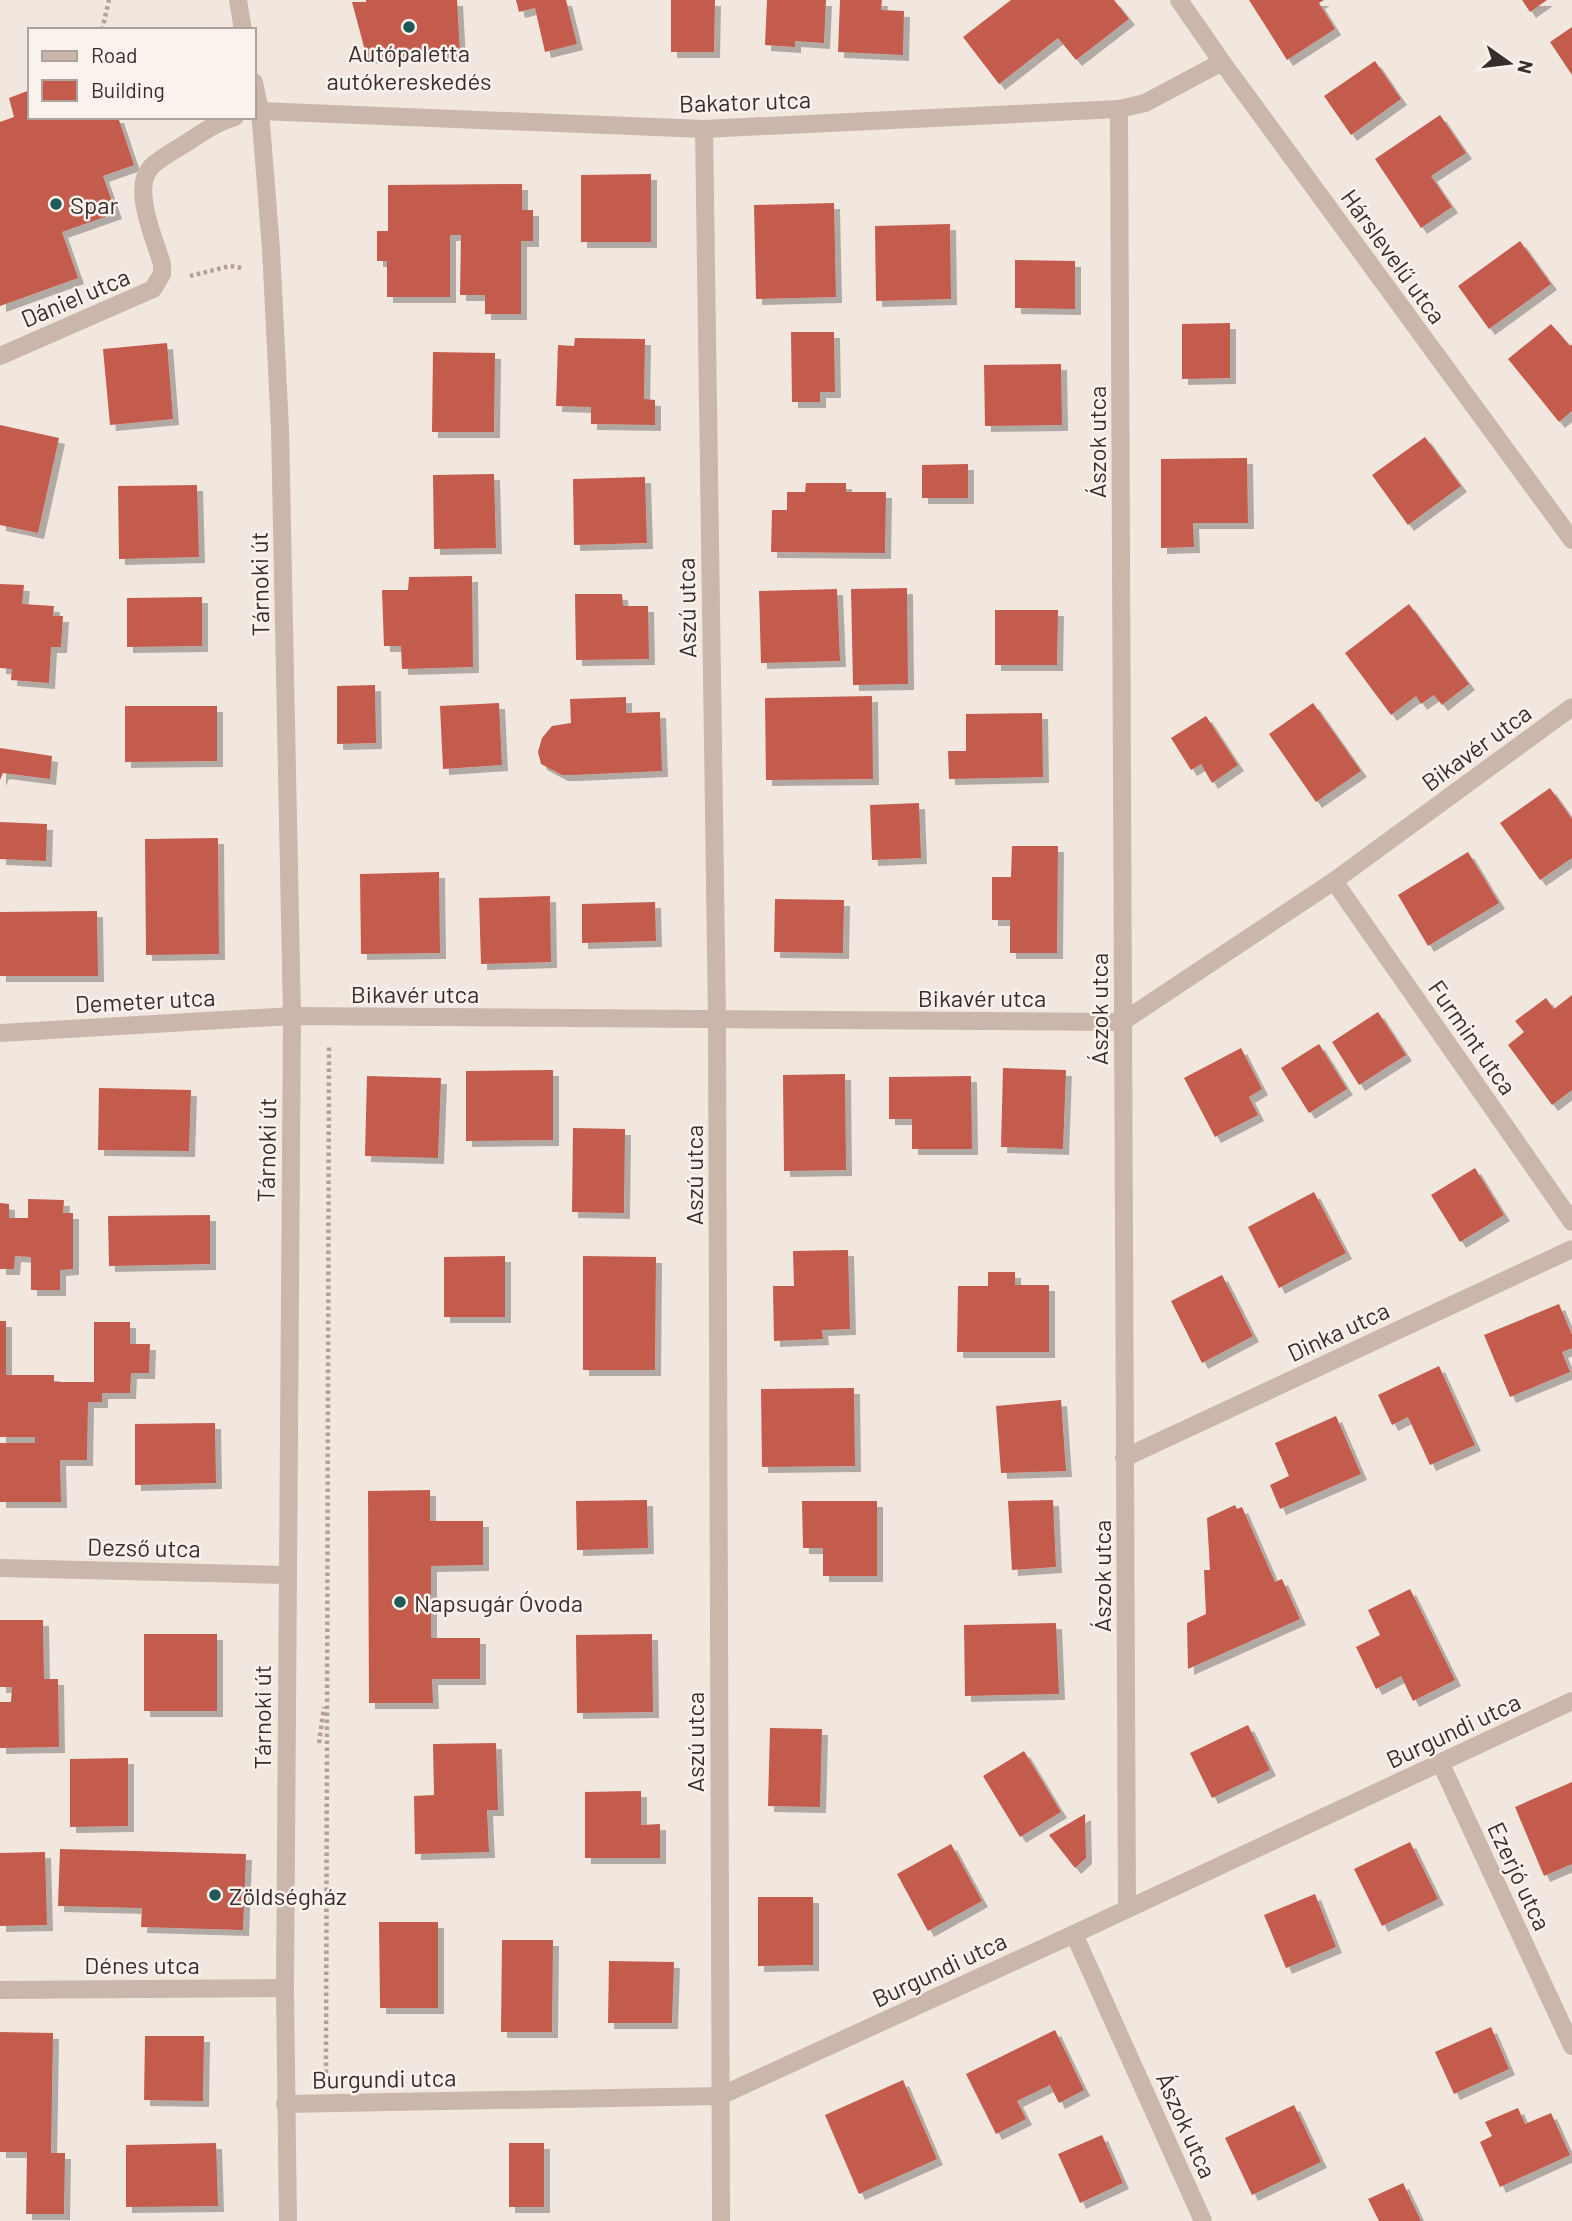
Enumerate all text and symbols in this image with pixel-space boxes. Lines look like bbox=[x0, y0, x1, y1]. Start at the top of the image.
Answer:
marker: Autópaletta autókereskedés bbox=[401, 19, 417, 35]
legend bbox=[28, 28, 256, 119]
north arrow bbox=[1474, 28, 1544, 98]
place label: Autópaletta autókereskedés bbox=[326, 38, 492, 95]
text: Road bbox=[91, 42, 137, 67]
text: N bbox=[1513, 58, 1539, 76]
text: Building bbox=[91, 77, 165, 102]
street label: Bakator utca bbox=[678, 84, 812, 118]
street label: Hárslevelű utca bbox=[1335, 183, 1453, 329]
place label: Spar bbox=[70, 190, 119, 219]
marker: Spar bbox=[48, 196, 64, 212]
street label: Dániel utca bbox=[16, 261, 134, 333]
street label: Ászok utca bbox=[1082, 386, 1111, 498]
street label: Tárnoki út bbox=[244, 531, 274, 637]
street label: Aszú utca bbox=[671, 557, 701, 659]
street label: Bikavér utca bbox=[1416, 698, 1536, 796]
street label: Ászok utca bbox=[1084, 953, 1113, 1065]
street label: Furmint utca bbox=[1423, 974, 1523, 1100]
street label: Bikavér utca bbox=[351, 979, 479, 1008]
street label: Demeter utca bbox=[74, 982, 216, 1018]
street label: Bikavér utca bbox=[918, 983, 1046, 1012]
street label: Tárnoki út bbox=[251, 1097, 281, 1203]
street label: Aszú utca bbox=[679, 1125, 708, 1225]
street label: Dinka utca bbox=[1283, 1295, 1393, 1367]
street label: Ászok utca bbox=[1087, 1520, 1116, 1632]
street label: Dezső utca bbox=[87, 1532, 201, 1562]
place label: Napsugár Óvoda bbox=[414, 1588, 583, 1617]
marker: Napsugár Óvoda bbox=[392, 1594, 408, 1610]
street label: Tárnoki út bbox=[247, 1665, 276, 1769]
street label: Burgundi utca bbox=[1381, 1686, 1525, 1774]
street label: Aszú utca bbox=[680, 1692, 709, 1792]
street label: Ezerjó utca bbox=[1482, 1817, 1558, 1935]
place label: Zöldségház bbox=[229, 1881, 347, 1910]
marker: Zöldségház bbox=[207, 1887, 223, 1903]
street label: Burgundi utca bbox=[867, 1925, 1011, 2013]
street label: Dénes utca bbox=[84, 1950, 200, 1979]
street label: Burgundi utca bbox=[312, 2062, 456, 2094]
street label: Ászok utca bbox=[1151, 2068, 1223, 2182]

